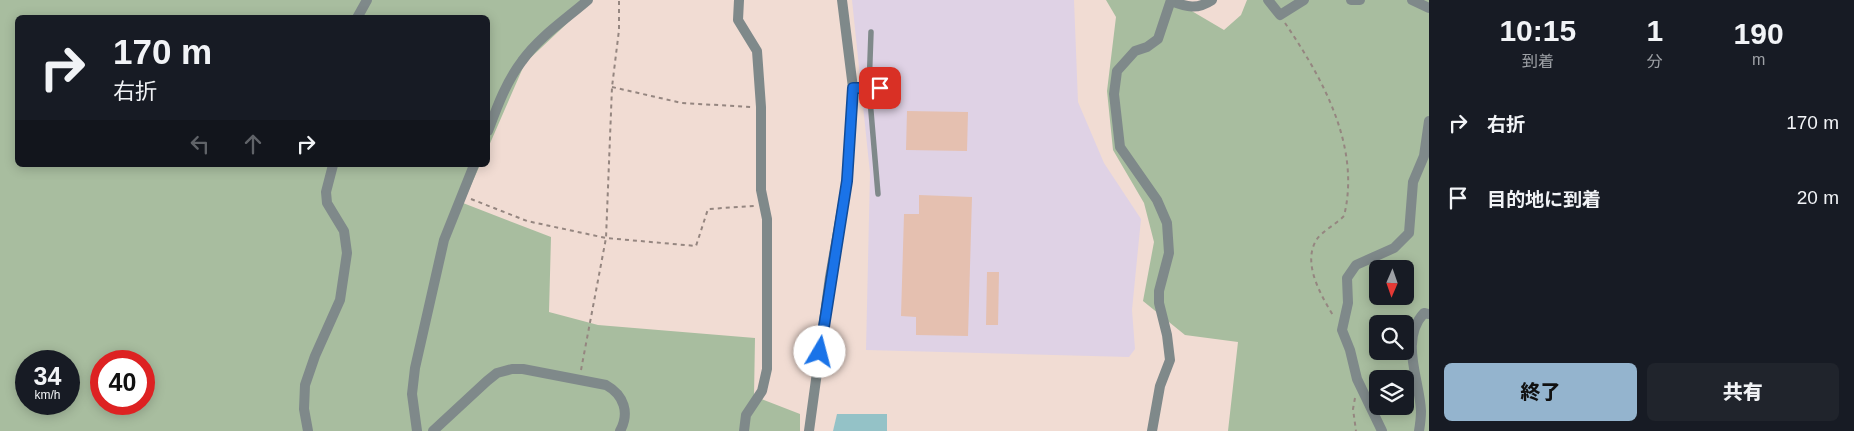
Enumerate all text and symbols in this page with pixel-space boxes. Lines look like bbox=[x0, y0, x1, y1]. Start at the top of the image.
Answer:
text: 10:15 bbox=[1499, 14, 1576, 47]
text: 1 bbox=[1646, 14, 1663, 47]
text: 190 bbox=[1734, 17, 1784, 50]
text: 170 m bbox=[113, 32, 212, 71]
icon: right bbox=[30, 35, 95, 100]
text: m bbox=[1752, 51, 1765, 68]
text: 到着 bbox=[1522, 53, 1554, 70]
text: 分 bbox=[1647, 53, 1663, 70]
pin bbox=[859, 67, 901, 109]
icon: arrive bbox=[866, 74, 894, 102]
text: 右折 bbox=[113, 79, 157, 104]
icon: right bbox=[1444, 109, 1472, 137]
text: 170 m bbox=[1786, 112, 1839, 133]
text: 右折 bbox=[1487, 114, 1525, 135]
icon: left bbox=[186, 130, 214, 158]
icon: ahead bbox=[239, 130, 267, 158]
icon: right bbox=[292, 130, 320, 158]
icon: arrive bbox=[1444, 184, 1472, 212]
text: 20 m bbox=[1797, 187, 1839, 208]
text: 目的地に到着 bbox=[1487, 189, 1601, 210]
north arrow bbox=[1369, 260, 1414, 305]
map controls bbox=[1369, 260, 1414, 415]
button: search bbox=[1369, 315, 1414, 360]
position arrow bbox=[793, 325, 845, 377]
speed limit sign: 40 bbox=[90, 350, 155, 415]
text: 34 bbox=[34, 362, 61, 390]
button: 終了 bbox=[1444, 363, 1637, 421]
button: 共有 bbox=[1647, 363, 1839, 421]
button: layers bbox=[1369, 370, 1414, 415]
text: km/h bbox=[34, 388, 61, 402]

